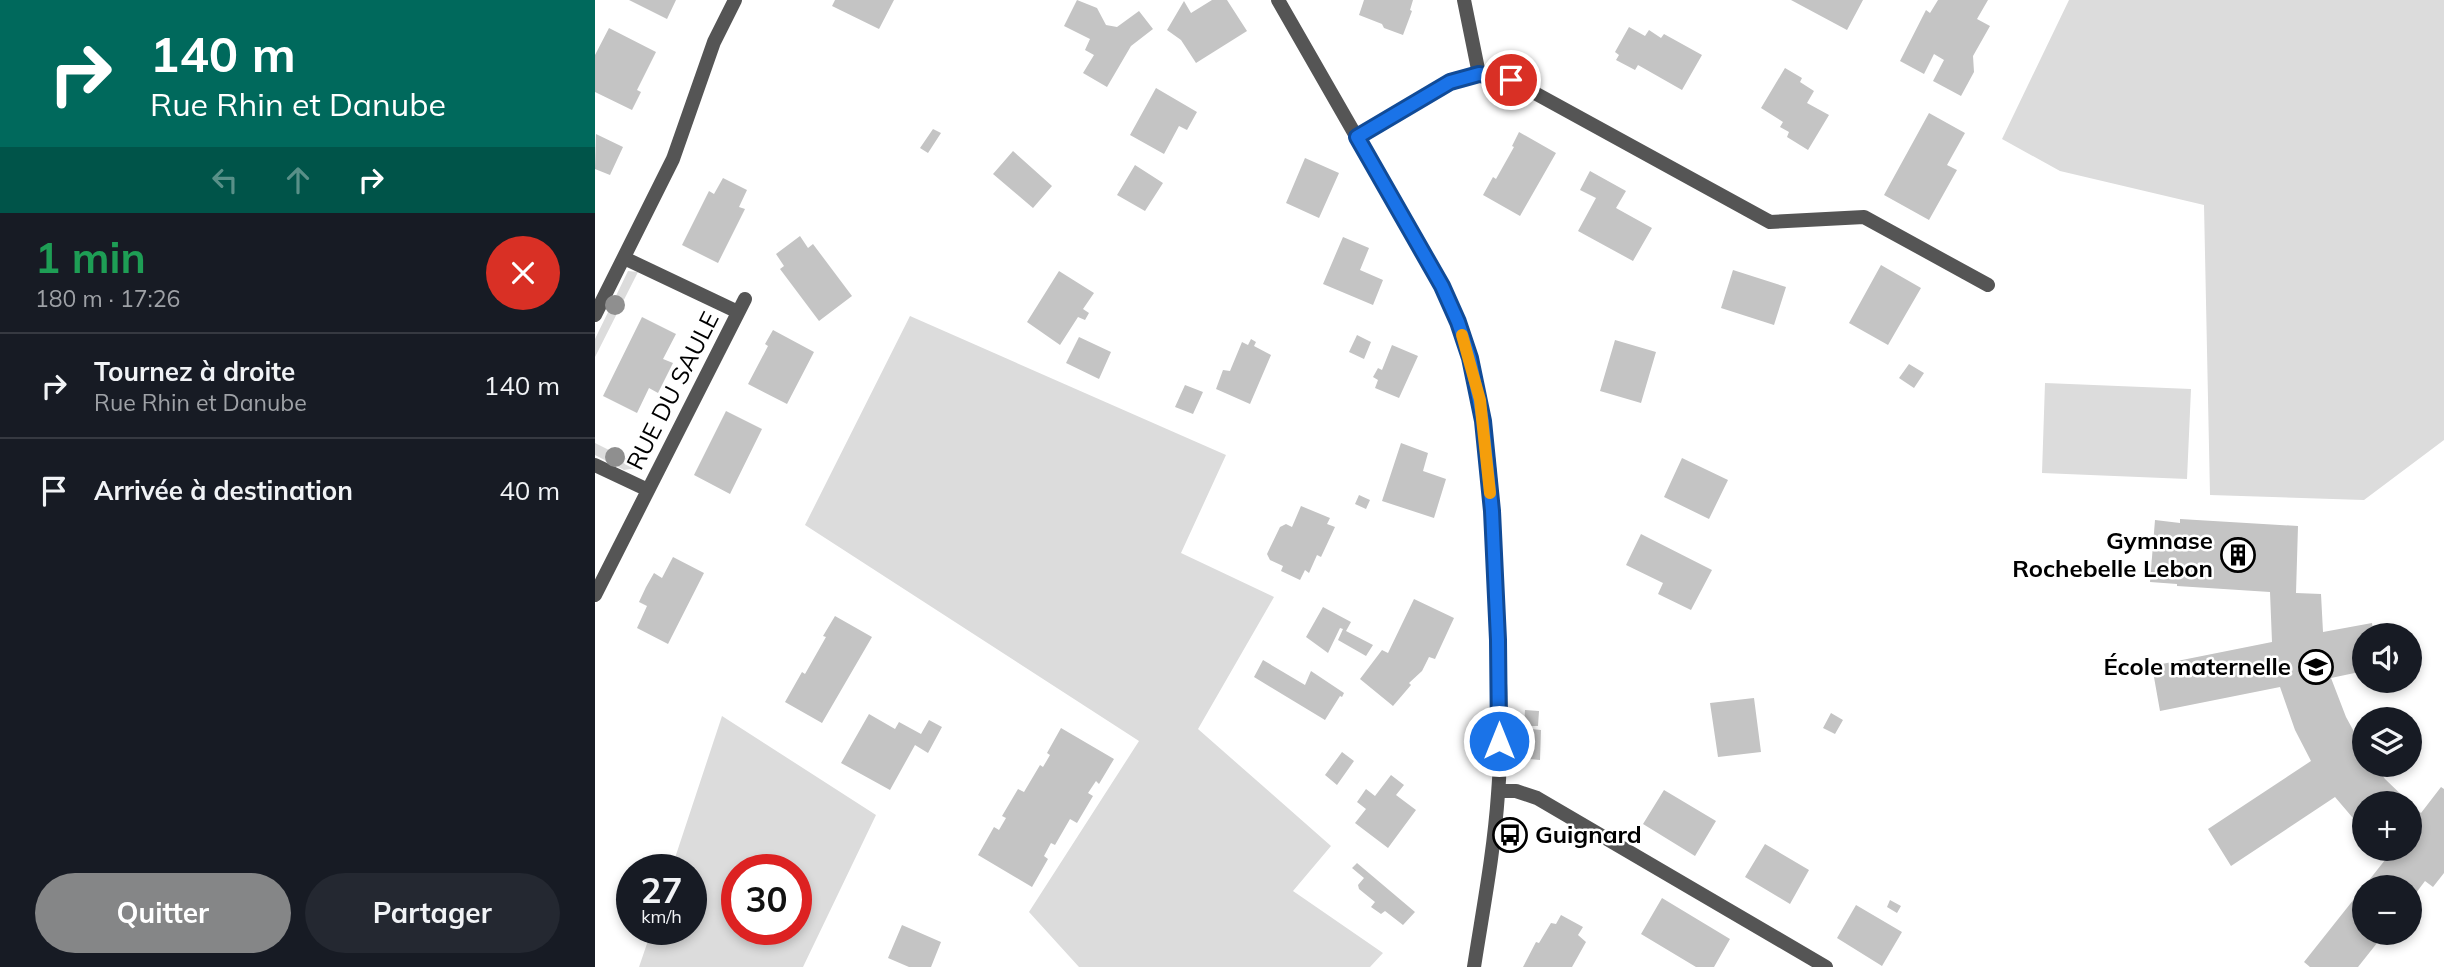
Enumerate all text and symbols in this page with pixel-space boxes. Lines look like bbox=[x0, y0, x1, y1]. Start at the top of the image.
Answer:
text: 140 m bbox=[150, 23, 296, 84]
icon: right bbox=[35, 28, 126, 119]
pin bbox=[1481, 50, 1541, 110]
icon: arrive bbox=[1492, 61, 1530, 99]
text: Rue Rhin et Danube bbox=[150, 84, 446, 124]
icon: left bbox=[206, 161, 244, 199]
icon: ahead bbox=[279, 161, 317, 199]
icon: right bbox=[352, 161, 390, 199]
text: 1 min bbox=[35, 231, 146, 284]
button: close bbox=[486, 236, 560, 310]
text: 180 m · 17:26 bbox=[35, 284, 180, 313]
street label: RUE DU SAULE bbox=[619, 307, 725, 475]
text: Tournez à droite bbox=[94, 355, 295, 388]
icon: right bbox=[35, 367, 73, 405]
text: 140 m bbox=[484, 369, 560, 402]
text: Rue Rhin et Danube bbox=[94, 388, 307, 417]
icon: arrive bbox=[35, 472, 73, 510]
text: Arrivée à destination bbox=[94, 474, 353, 507]
text: 40 m bbox=[499, 474, 560, 507]
place label: Gymnase Rochebelle Lebon bbox=[2012, 525, 2213, 583]
building icon: Gymnase Rochebelle Lebon bbox=[2219, 536, 2257, 574]
map controls bbox=[2352, 623, 2422, 945]
button: sound bbox=[2352, 623, 2422, 693]
school or university icon: École maternelle bbox=[2297, 648, 2335, 686]
place label: École maternelle bbox=[2103, 651, 2291, 681]
position arrow bbox=[1462, 704, 1536, 778]
button: layers bbox=[2352, 707, 2422, 777]
button: + bbox=[2352, 791, 2422, 861]
bus stop icon: Guignard bbox=[1491, 816, 1529, 854]
place label: Guignard bbox=[1535, 819, 1642, 849]
speed limit sign: 30 bbox=[721, 854, 812, 945]
text: 27 bbox=[640, 868, 683, 912]
button: Quitter bbox=[35, 873, 291, 953]
button: Partager bbox=[305, 873, 560, 953]
button: − bbox=[2352, 875, 2422, 945]
text: km/h bbox=[641, 905, 682, 928]

